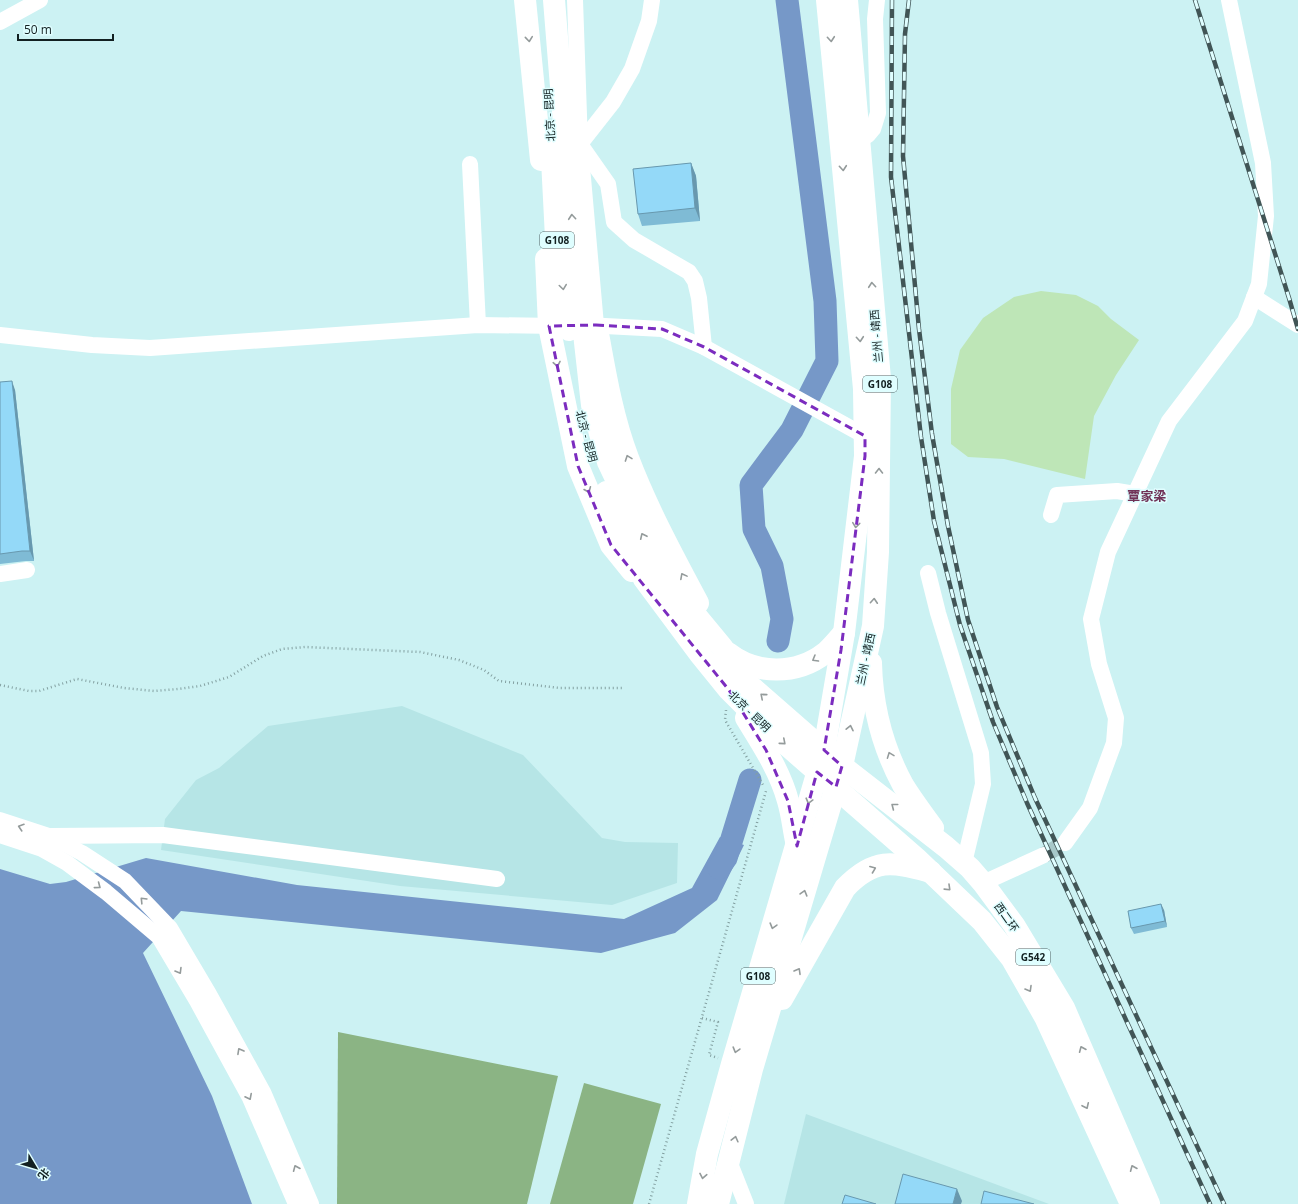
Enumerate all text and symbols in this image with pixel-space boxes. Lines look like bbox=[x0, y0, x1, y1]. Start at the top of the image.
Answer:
scale bar bbox=[18, 16, 113, 42]
text: 50 m bbox=[24, 21, 52, 38]
one-way arrow bbox=[524, 36, 533, 42]
one-way arrow bbox=[826, 36, 835, 42]
street label: 北京 - 昆明 bbox=[540, 88, 558, 142]
one-way arrow bbox=[839, 165, 848, 171]
one-way arrow bbox=[567, 214, 576, 220]
road number: G108 bbox=[540, 232, 574, 248]
one-way arrow bbox=[867, 282, 876, 288]
one-way arrow bbox=[558, 284, 567, 290]
street label: 兰州 - 靖西 bbox=[866, 309, 886, 363]
one-way arrow bbox=[855, 336, 864, 343]
one-way arrow bbox=[553, 361, 561, 367]
road number: G108 bbox=[863, 376, 897, 392]
street label: 北京 - 昆明 bbox=[573, 408, 601, 464]
one-way arrow bbox=[625, 454, 633, 461]
one-way arrow bbox=[875, 468, 883, 474]
one-way arrow bbox=[583, 485, 591, 493]
district label: 覃家梁 bbox=[1127, 487, 1167, 505]
one-way arrow bbox=[852, 522, 861, 528]
one-way arrow bbox=[640, 532, 648, 540]
one-way arrow bbox=[681, 572, 688, 580]
one-way arrow bbox=[870, 598, 879, 604]
street label: 兰州 - 靖西 bbox=[852, 631, 878, 687]
one-way arrow bbox=[812, 655, 820, 662]
street label: 北京 - 昆明 bbox=[726, 687, 774, 735]
one-way arrow bbox=[760, 694, 768, 701]
one-way arrow bbox=[846, 725, 854, 731]
one-way arrow bbox=[778, 737, 786, 744]
one-way arrow bbox=[886, 751, 894, 758]
one-way arrow bbox=[805, 797, 814, 804]
one-way arrow bbox=[891, 804, 898, 811]
one-way arrow bbox=[18, 823, 25, 832]
one-way arrow bbox=[869, 865, 876, 873]
one-way arrow bbox=[93, 881, 100, 888]
one-way arrow bbox=[943, 884, 951, 891]
one-way arrow bbox=[799, 890, 808, 897]
one-way arrow bbox=[140, 897, 148, 905]
street label: 西二环 bbox=[991, 899, 1023, 935]
one-way arrow bbox=[769, 922, 778, 929]
road number: G542 bbox=[1016, 949, 1050, 965]
one-way arrow bbox=[174, 967, 182, 974]
road number: G108 bbox=[741, 968, 775, 984]
one-way arrow bbox=[793, 968, 800, 975]
one-way arrow bbox=[1024, 985, 1031, 992]
one-way arrow bbox=[1079, 1045, 1087, 1053]
one-way arrow bbox=[732, 1047, 741, 1054]
one-way arrow bbox=[238, 1048, 245, 1055]
one-way arrow bbox=[244, 1092, 252, 1100]
one-way arrow bbox=[1081, 1102, 1089, 1109]
one-way arrow bbox=[730, 1136, 738, 1142]
north arrow bbox=[16, 1148, 56, 1188]
one-way arrow bbox=[293, 1165, 301, 1173]
one-way arrow bbox=[1130, 1165, 1138, 1173]
text: 北 bbox=[35, 1166, 54, 1183]
one-way arrow bbox=[699, 1173, 708, 1179]

